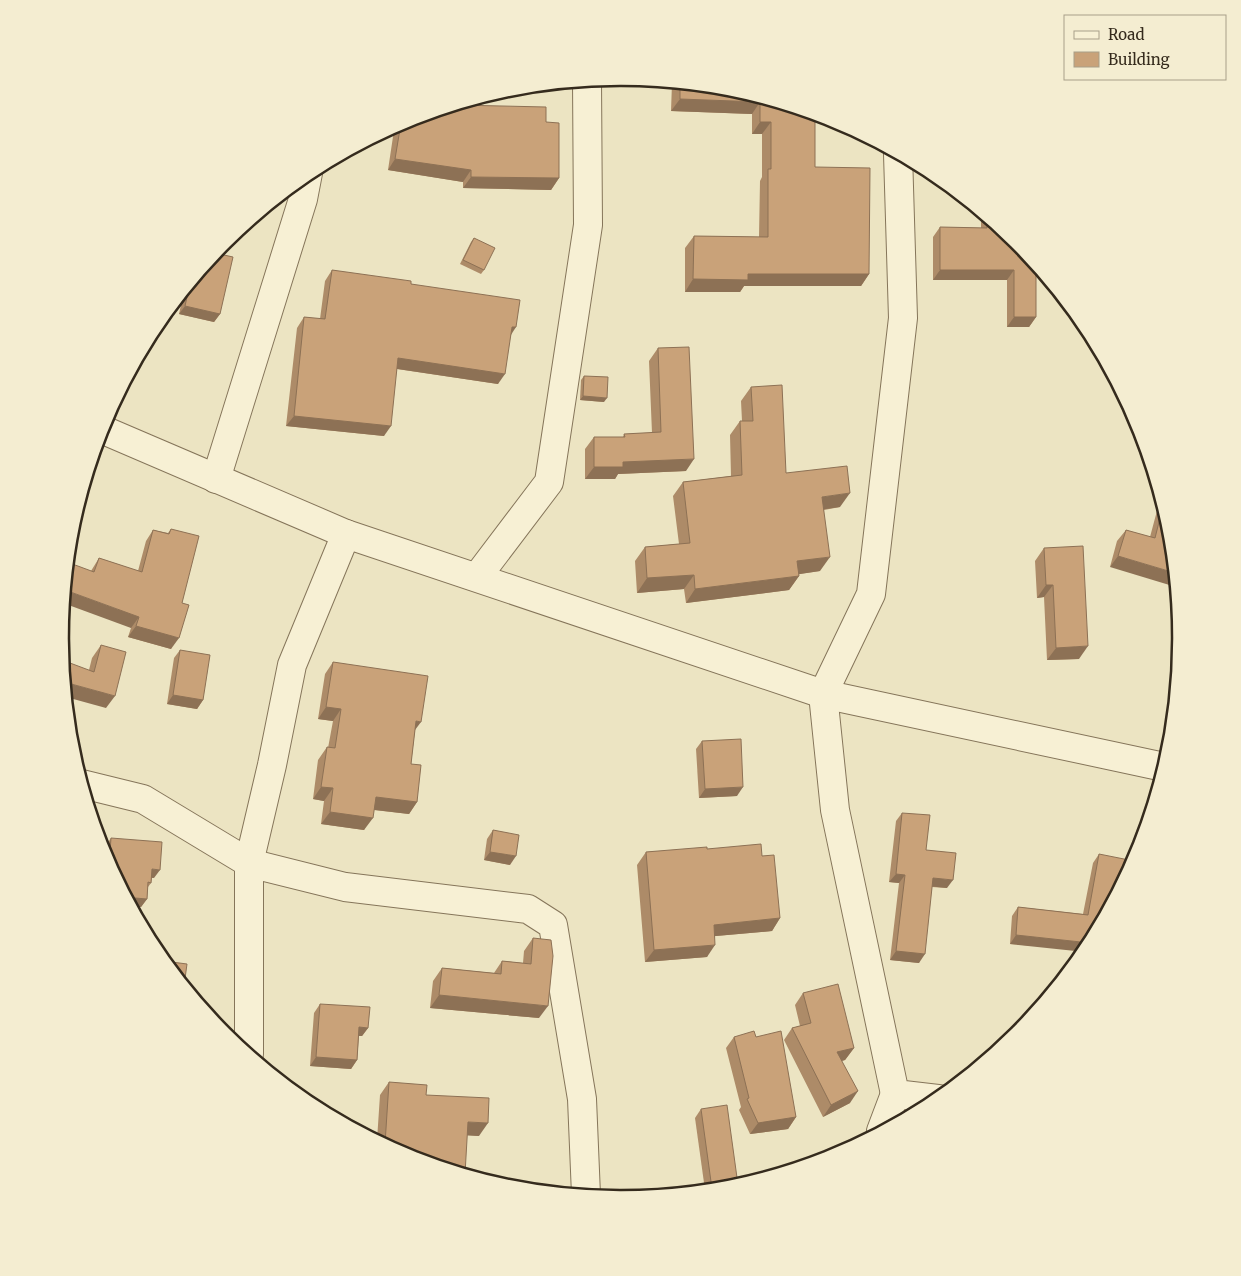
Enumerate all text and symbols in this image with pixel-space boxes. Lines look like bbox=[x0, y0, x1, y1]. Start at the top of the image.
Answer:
legend bbox=[1064, 15, 1226, 80]
text: Road bbox=[1108, 25, 1144, 44]
text: Building bbox=[1108, 50, 1170, 69]

